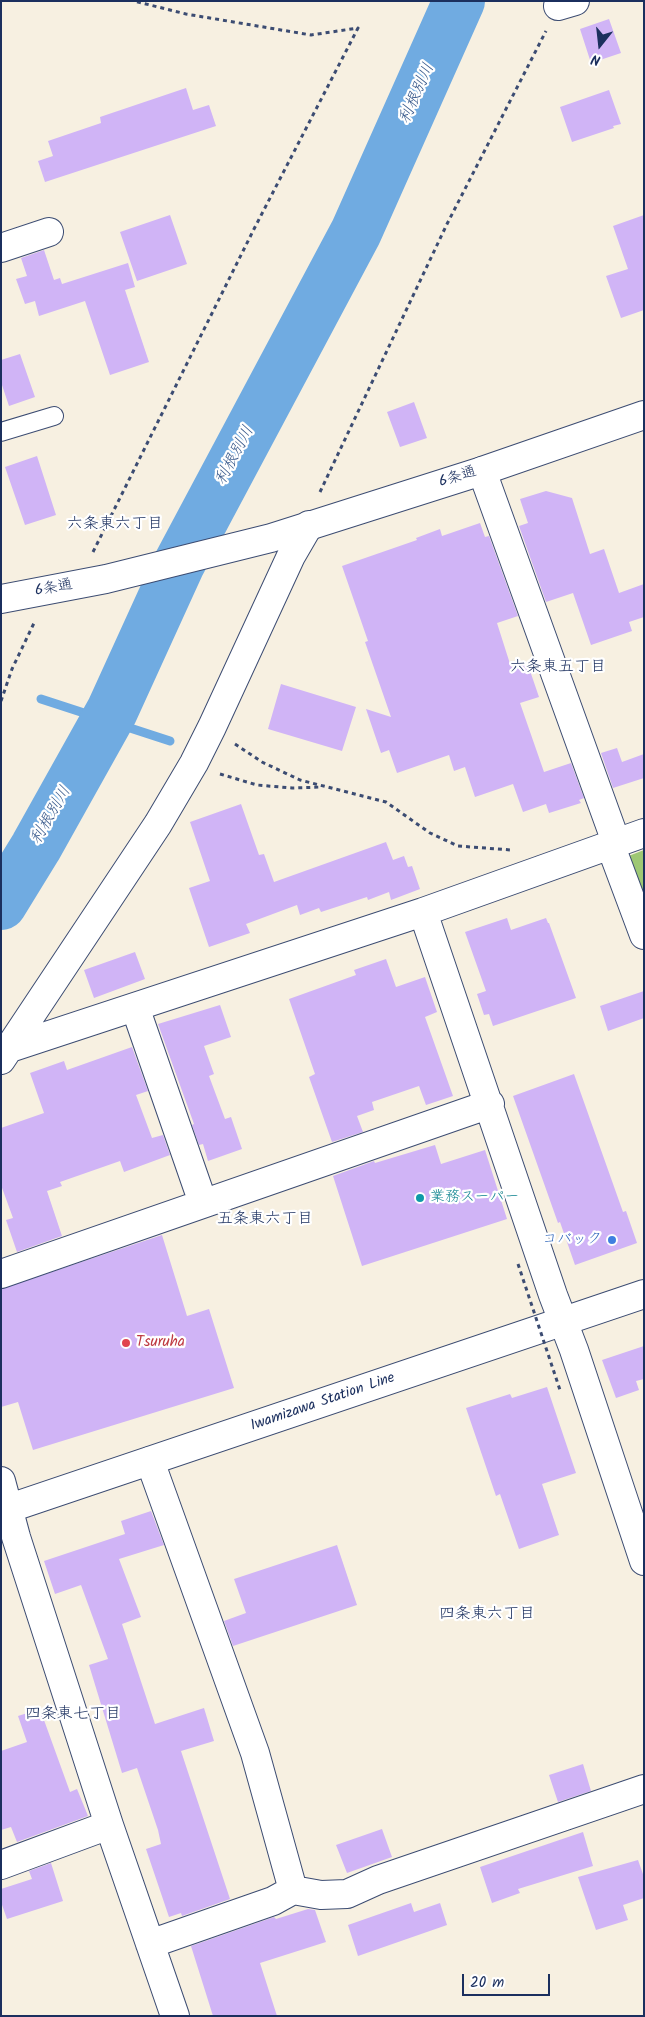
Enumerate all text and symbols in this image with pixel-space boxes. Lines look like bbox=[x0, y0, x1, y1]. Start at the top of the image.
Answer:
north arrow bbox=[575, 20, 625, 70]
text: N bbox=[589, 48, 603, 71]
water label: 利根別川 bbox=[396, 61, 440, 127]
water label: 利根別川 bbox=[213, 423, 259, 489]
street label: 6条通 bbox=[437, 464, 479, 492]
district label: 六条東六丁目 bbox=[67, 515, 163, 535]
street label: 6条通 bbox=[33, 577, 75, 601]
district label: 六条東五丁目 bbox=[510, 658, 606, 678]
water label: 利根別川 bbox=[28, 783, 76, 849]
place label: 業務スーパー bbox=[430, 1189, 519, 1207]
marker: 業務スーパー bbox=[414, 1192, 426, 1204]
district label: 五条東六丁目 bbox=[217, 1210, 313, 1230]
place label: コバック bbox=[542, 1231, 602, 1249]
marker: コバック bbox=[606, 1234, 618, 1246]
place label: Tsuruha bbox=[136, 1334, 185, 1352]
marker: Tsuruha bbox=[120, 1337, 132, 1349]
street label: Iwamizawa Station Line bbox=[248, 1370, 398, 1436]
district label: 四条東六丁目 bbox=[439, 1605, 535, 1625]
district label: 四条東七丁目 bbox=[25, 1705, 121, 1725]
scale bar bbox=[465, 1964, 552, 1996]
text: 20 m bbox=[470, 1971, 504, 1995]

